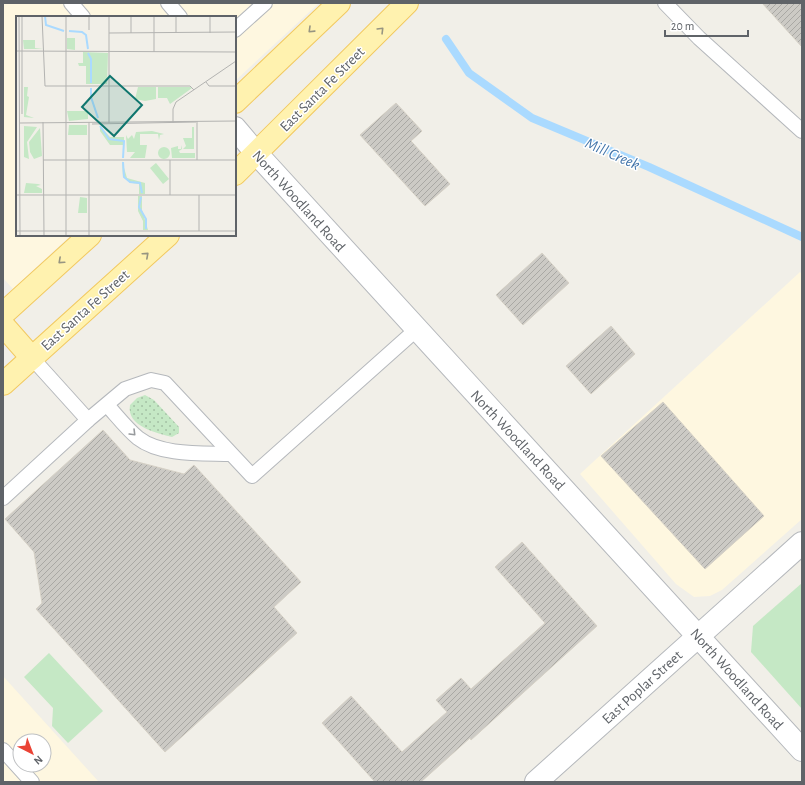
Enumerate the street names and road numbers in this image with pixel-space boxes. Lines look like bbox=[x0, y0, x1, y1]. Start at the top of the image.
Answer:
street label: East Santa Fe Street bbox=[277, 44, 368, 135]
street label: North Woodland Road bbox=[249, 148, 348, 255]
street label: East Santa Fe Street bbox=[38, 267, 132, 354]
street label: North Woodland Road bbox=[468, 387, 568, 493]
street label: North Woodland Road bbox=[687, 626, 786, 733]
street label: East Poplar Street bbox=[599, 648, 685, 727]

